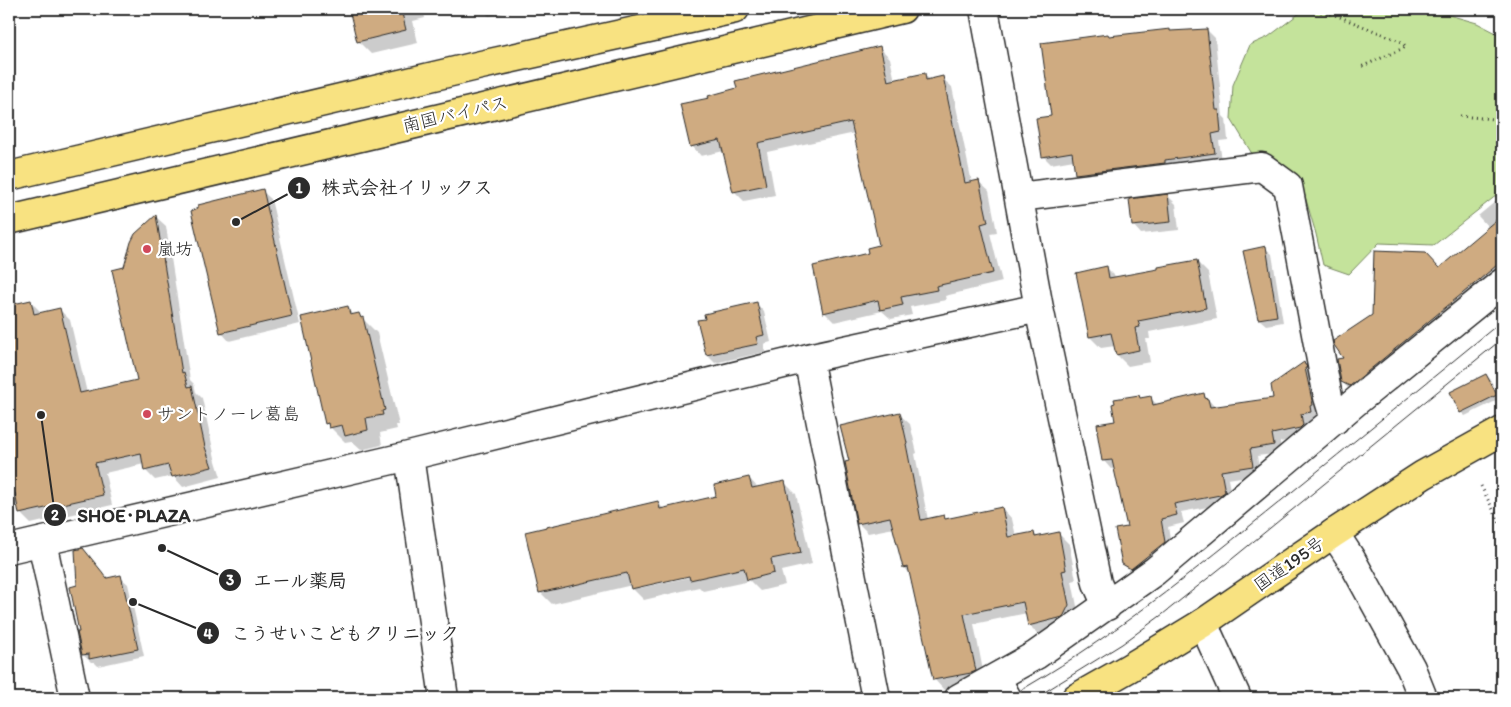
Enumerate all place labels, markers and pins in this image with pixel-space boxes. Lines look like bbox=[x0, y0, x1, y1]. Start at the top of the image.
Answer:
callout: 株式会社イリックス bbox=[287, 171, 503, 205]
place label: 嵐坊 bbox=[157, 238, 193, 260]
marker: 嵐坊 bbox=[141, 243, 153, 255]
place label: サントノーレ葛島 bbox=[157, 403, 300, 425]
marker: サントノーレ葛島 bbox=[141, 408, 153, 420]
callout: SHOE･PLAZA bbox=[43, 498, 201, 532]
callout: エール薬局 bbox=[217, 563, 357, 597]
callout: こうせいこどもクリニック bbox=[196, 616, 469, 650]

